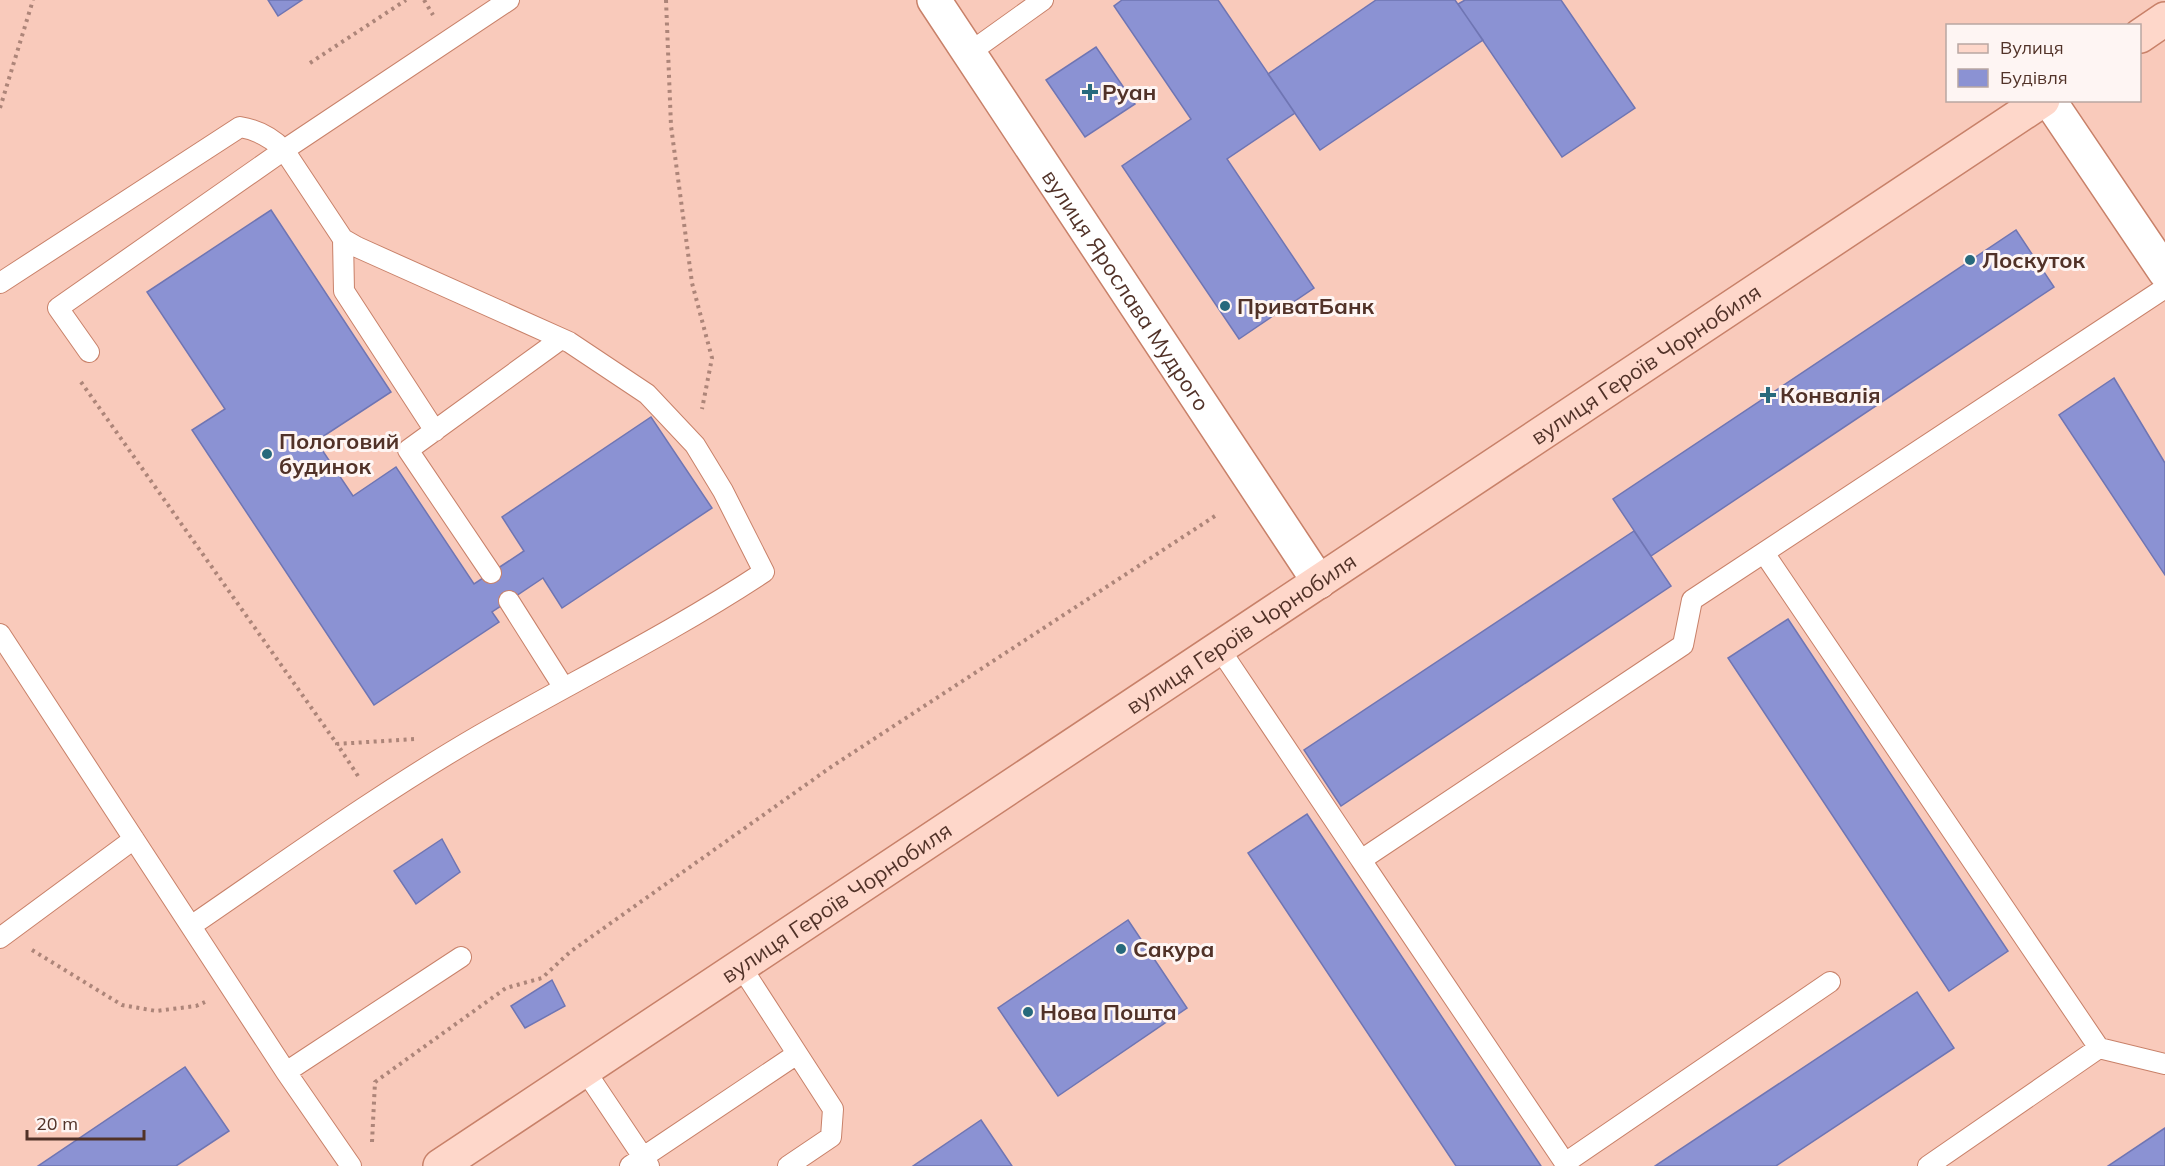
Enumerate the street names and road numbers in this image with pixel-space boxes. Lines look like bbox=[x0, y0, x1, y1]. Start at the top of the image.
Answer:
street label: вулиця Ярослава Мудрого bbox=[1036, 164, 1216, 416]
street label: вулиця Героїв Чорнобиля bbox=[1525, 278, 1766, 451]
street label: вулиця Героїв Чорнобиля bbox=[1121, 547, 1361, 720]
street label: вулиця Героїв Чорнобиля bbox=[716, 816, 957, 989]

